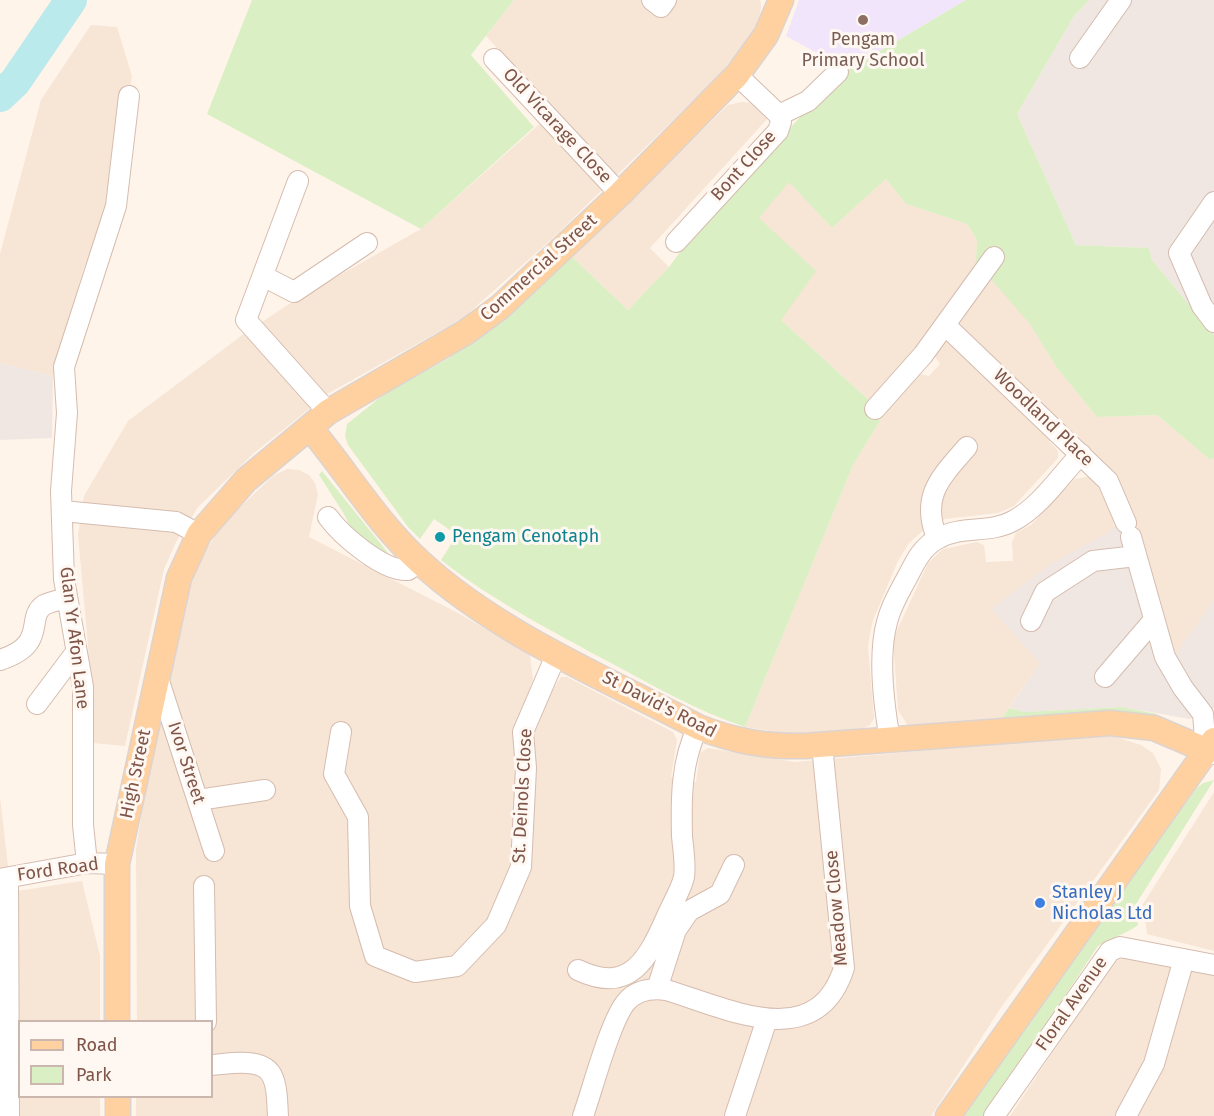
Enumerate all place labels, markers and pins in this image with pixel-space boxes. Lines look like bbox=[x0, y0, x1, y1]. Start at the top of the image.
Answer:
marker: Pengam Primary School bbox=[856, 13, 870, 27]
place label: Pengam Primary School bbox=[801, 29, 925, 72]
place label: Pengam Cenotaph bbox=[452, 526, 599, 548]
marker: Pengam Cenotaph bbox=[433, 530, 447, 544]
place label: Stanley J Nicholas Ltd bbox=[1052, 882, 1153, 924]
marker: Stanley J Nicholas Ltd bbox=[1033, 896, 1047, 910]

